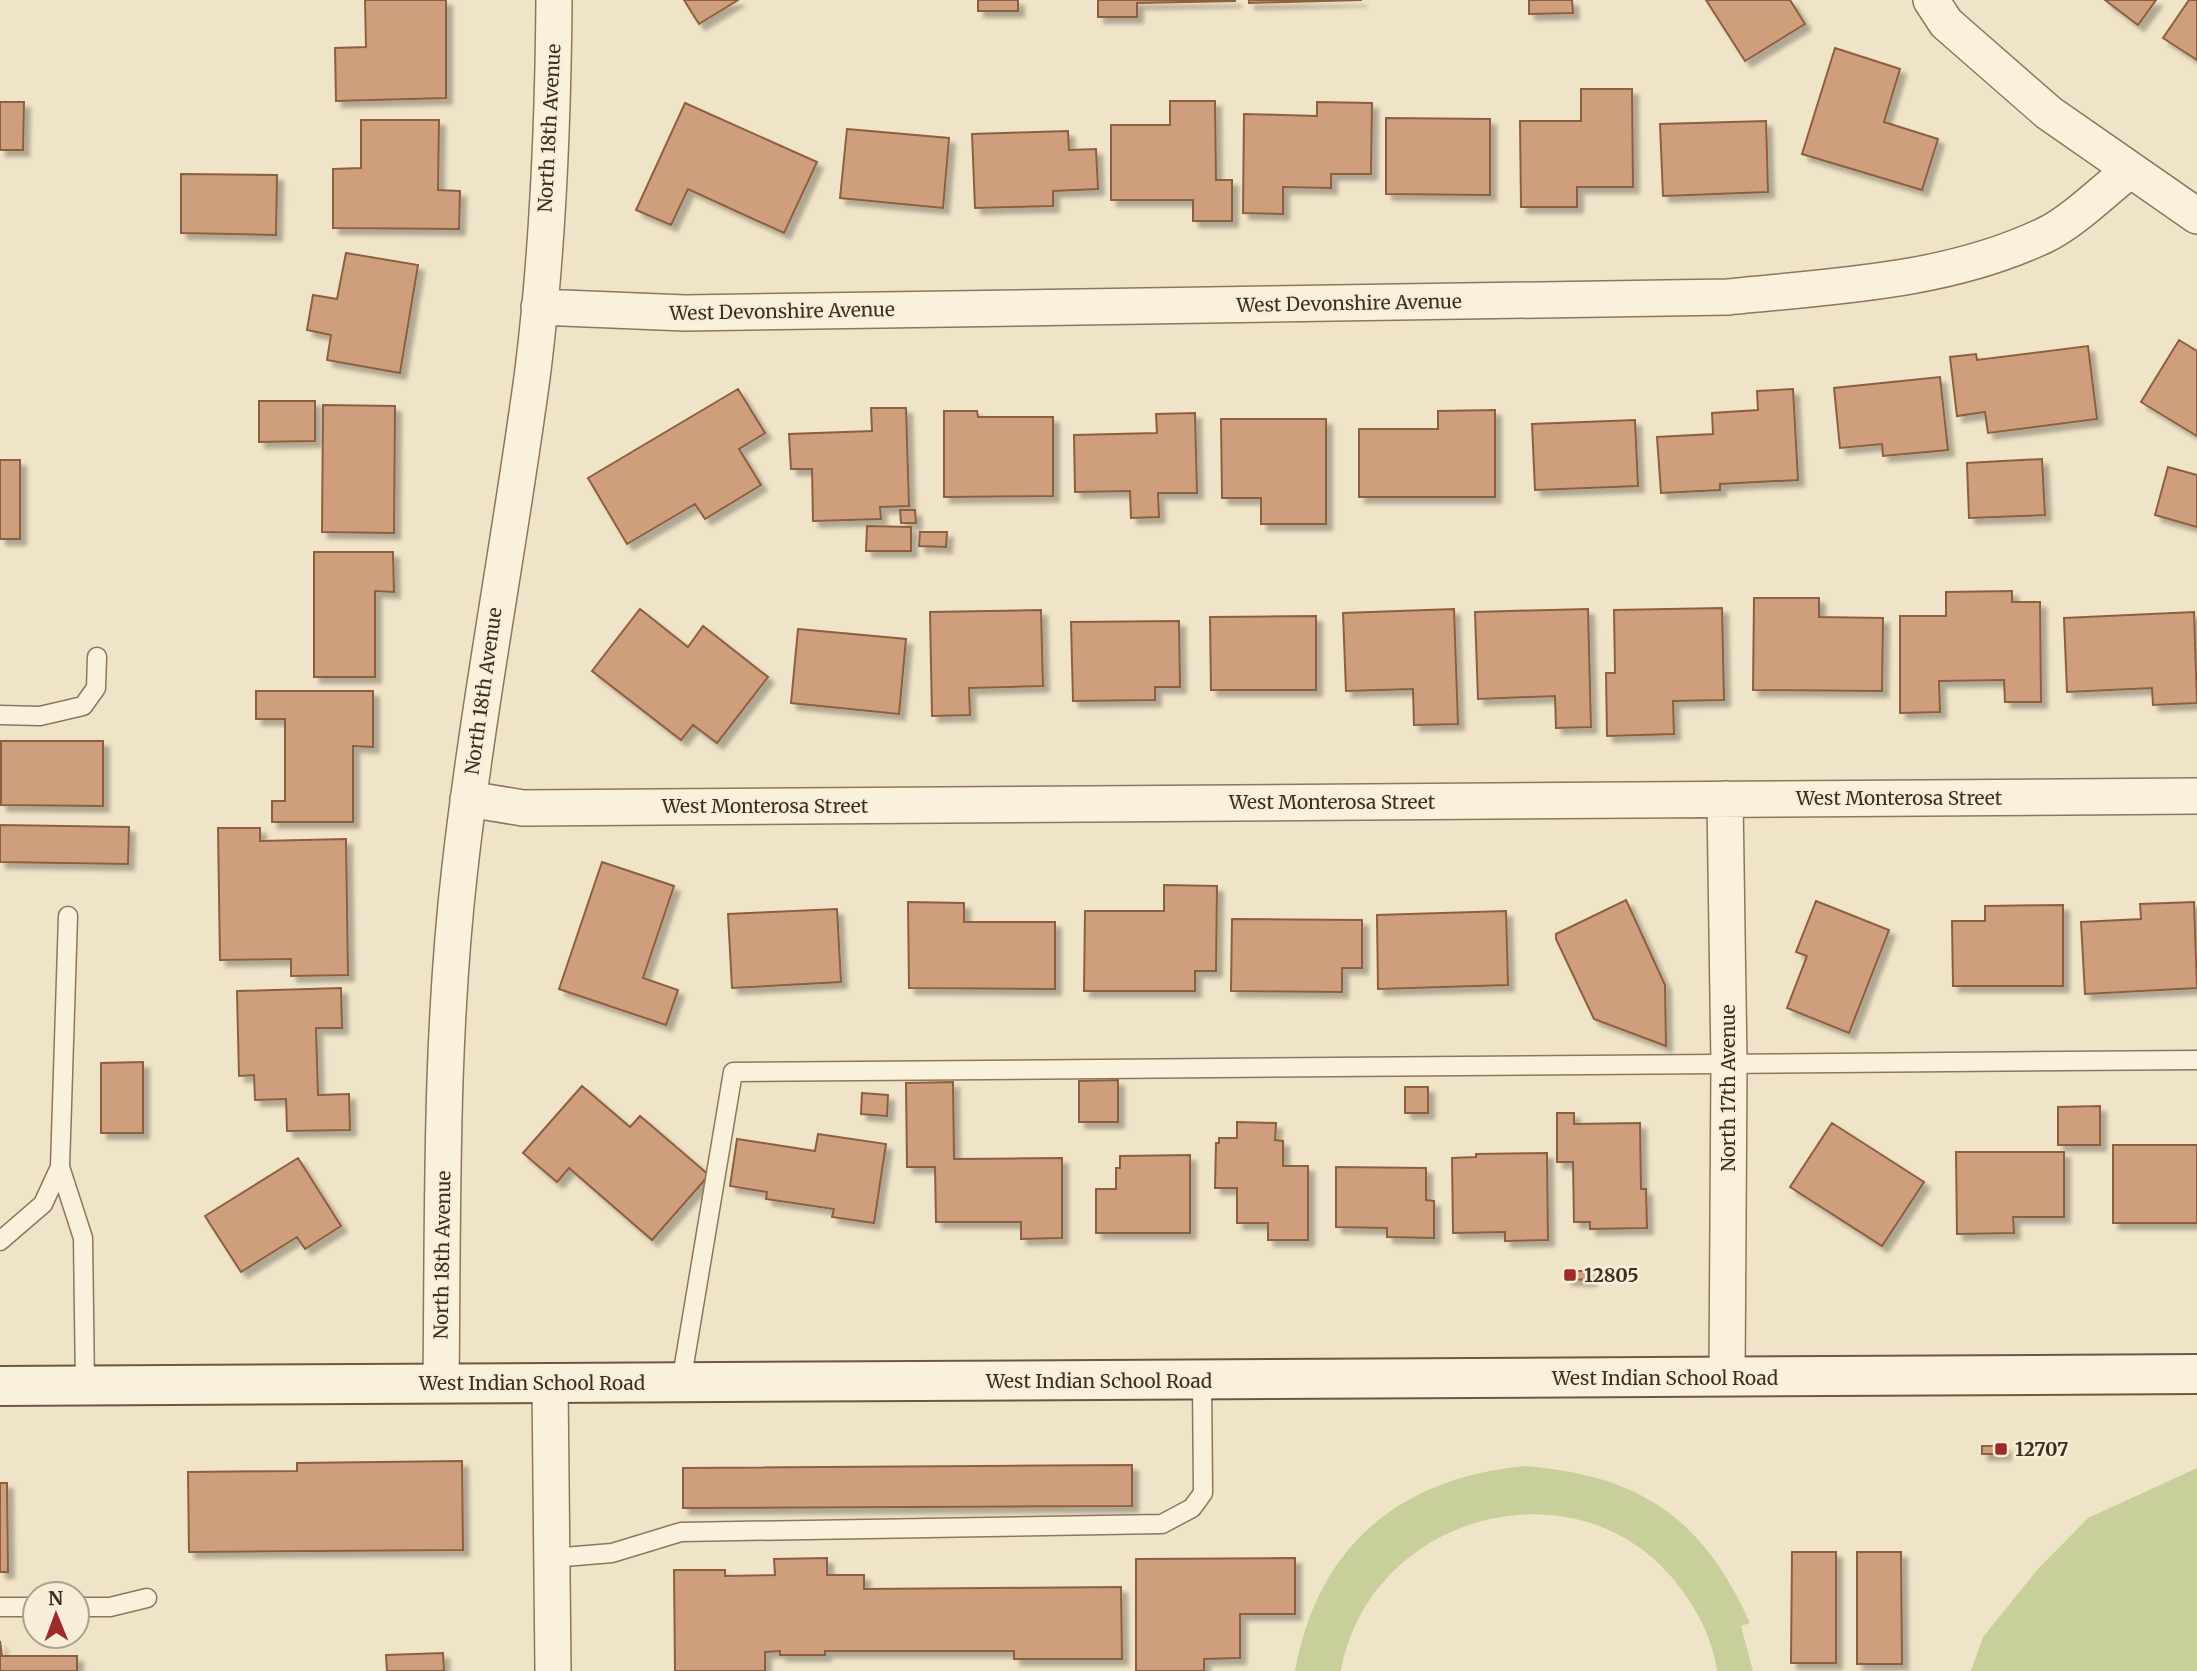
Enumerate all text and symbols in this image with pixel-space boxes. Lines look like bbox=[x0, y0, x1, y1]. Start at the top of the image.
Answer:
street label: North 18th Avenue bbox=[533, 43, 565, 213]
street label: West Devonshire Avenue bbox=[1235, 289, 1462, 317]
street label: West Devonshire Avenue bbox=[668, 297, 895, 325]
street label: North 18th Avenue bbox=[459, 606, 507, 776]
street label: West Monterosa Street bbox=[1795, 786, 2003, 810]
street label: West Monterosa Street bbox=[1228, 790, 1436, 814]
street label: West Monterosa Street bbox=[661, 794, 869, 818]
street label: North 17th Avenue bbox=[1716, 1004, 1740, 1172]
street label: North 18th Avenue bbox=[429, 1170, 455, 1340]
place label: 12805 bbox=[1584, 1263, 1639, 1287]
marker: 12805 bbox=[1562, 1267, 1578, 1283]
street label: West Indian School Road bbox=[1551, 1366, 1778, 1390]
street label: West Indian School Road bbox=[985, 1369, 1212, 1393]
street label: West Indian School Road bbox=[418, 1371, 645, 1395]
place label: 12707 bbox=[2015, 1437, 2068, 1461]
marker: 12707 bbox=[1993, 1441, 2009, 1457]
north arrow bbox=[21, 1580, 91, 1650]
text: N bbox=[48, 1586, 63, 1610]

